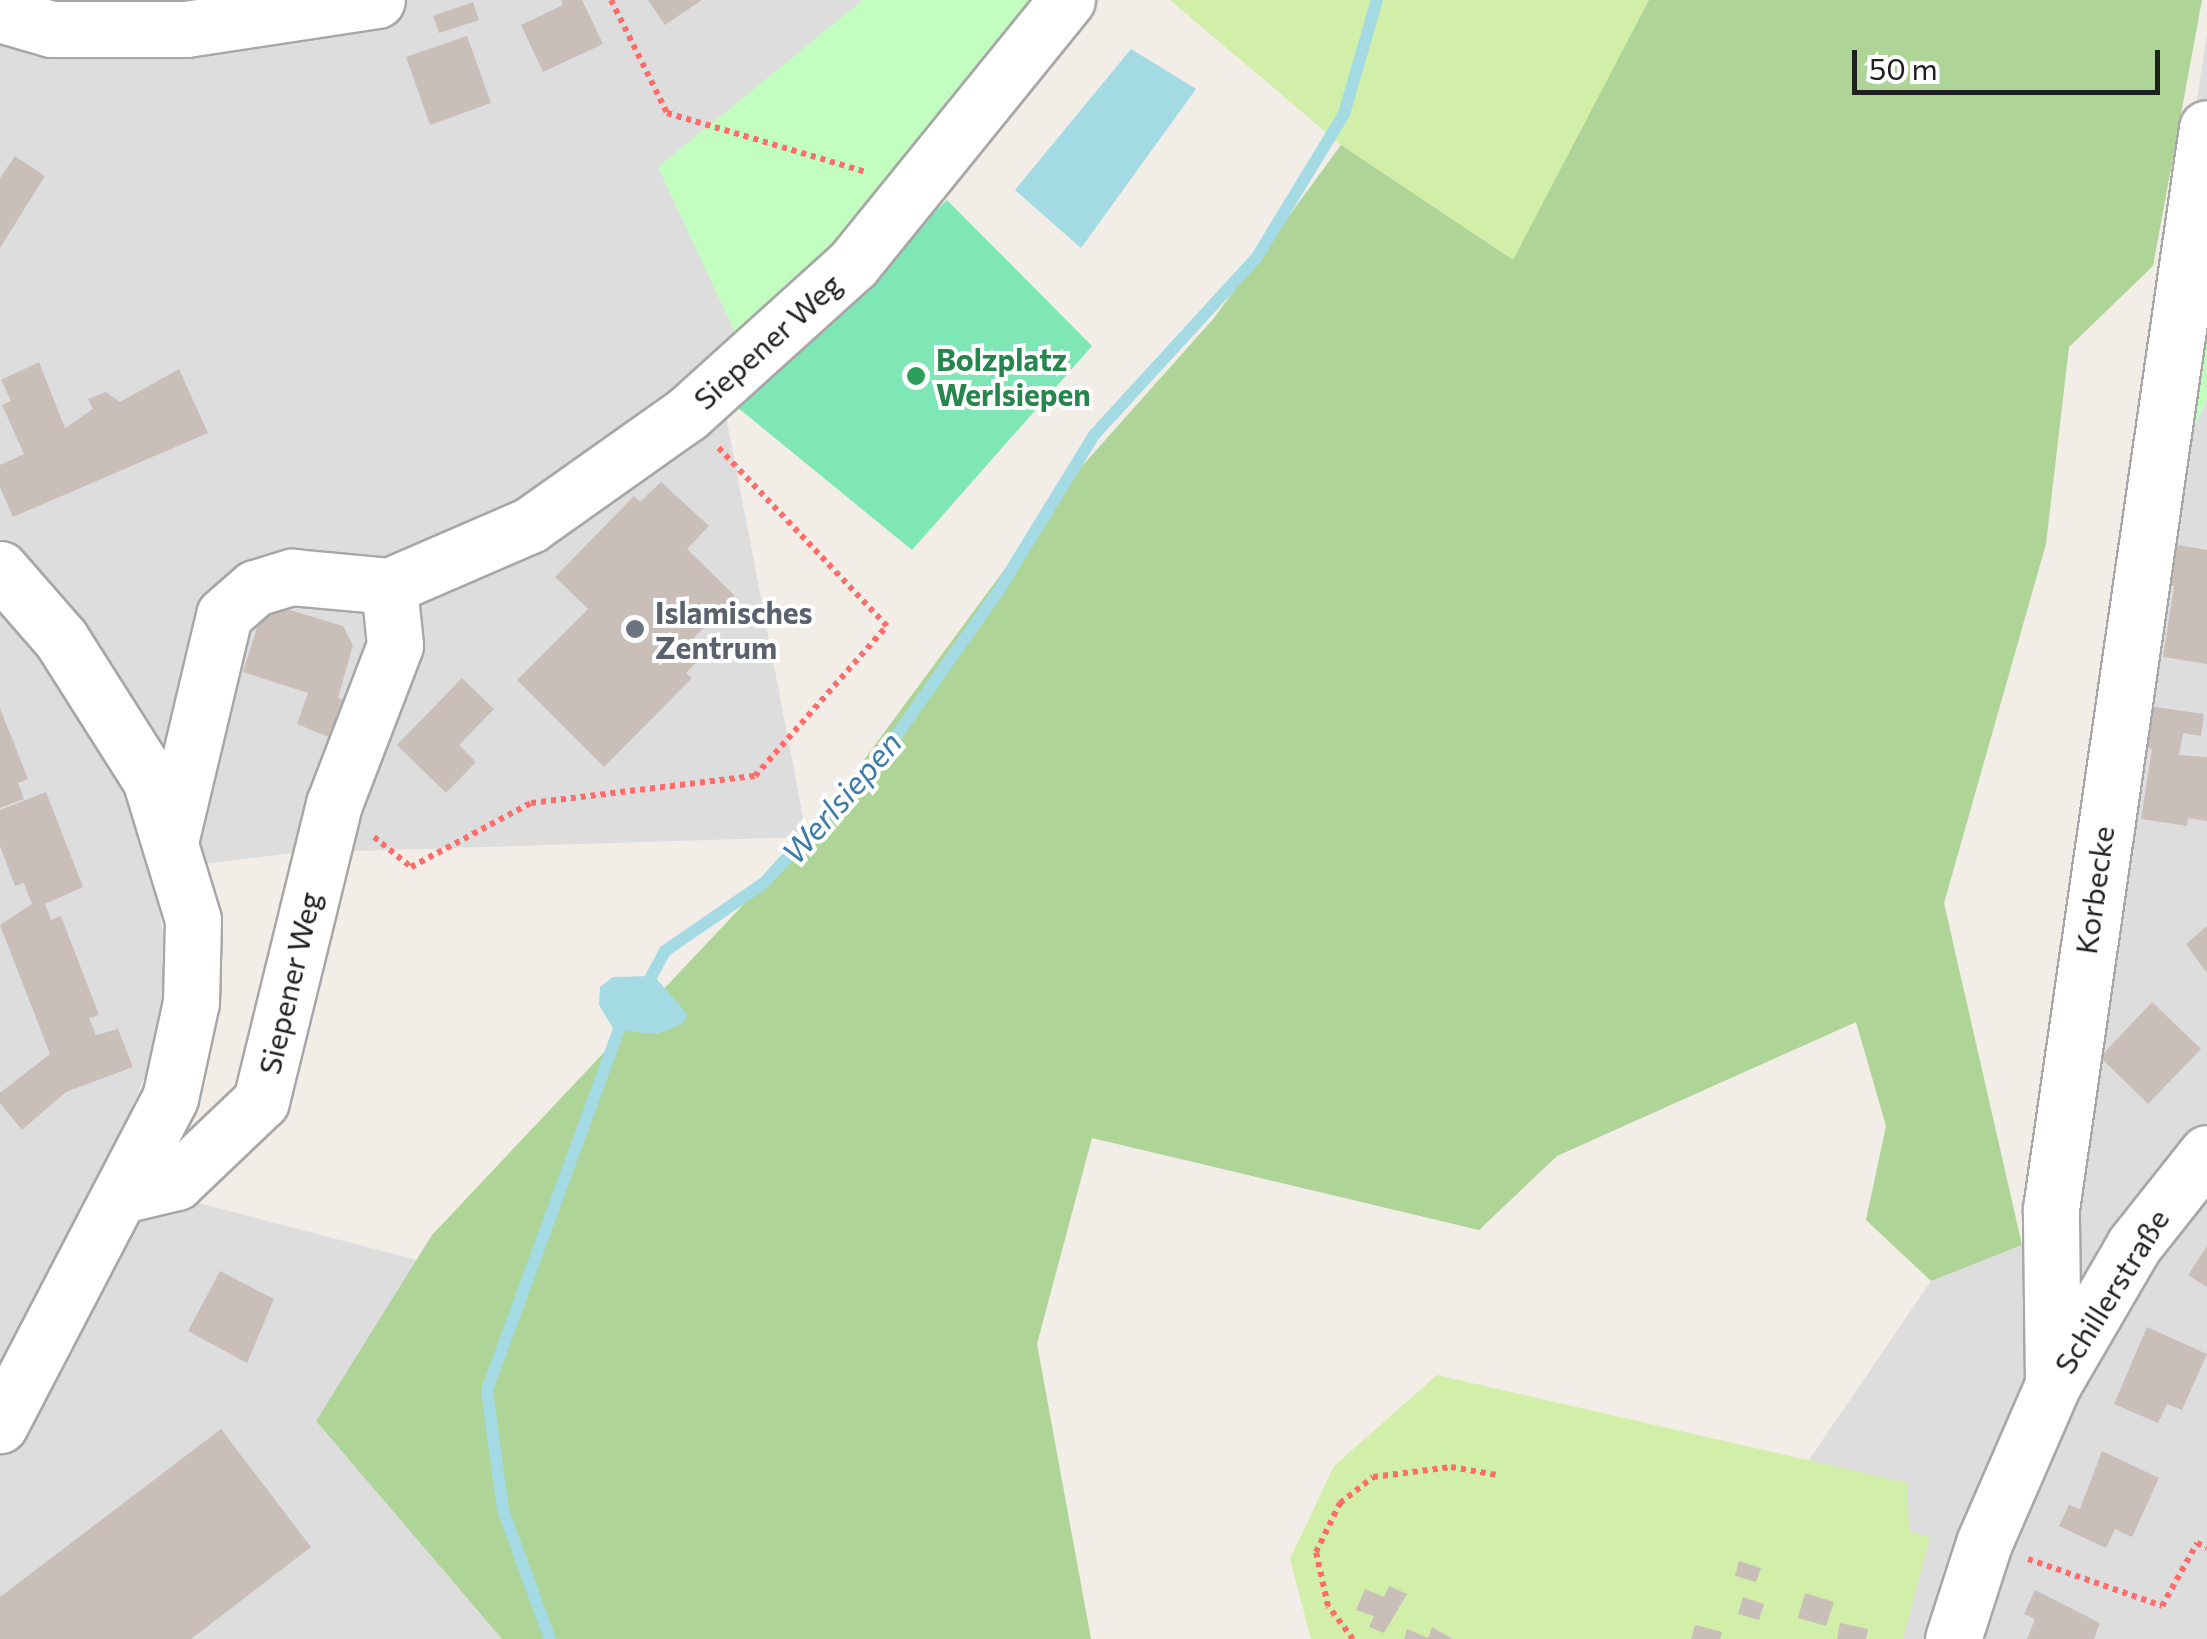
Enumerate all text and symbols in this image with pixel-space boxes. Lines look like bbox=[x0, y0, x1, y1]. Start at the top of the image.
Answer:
scale bar bbox=[1857, 30, 2164, 92]
text: 50 m bbox=[1869, 49, 1938, 86]
street label: Siepener Weg bbox=[686, 265, 848, 417]
place label: Bolzplatz Werlsiepen bbox=[936, 341, 1091, 412]
marker: Bolzplatz Werlsiepen bbox=[905, 365, 927, 387]
place label: Islamisches Zentrum bbox=[655, 594, 813, 664]
marker: Islamisches Zentrum bbox=[624, 618, 646, 640]
water label: Werlsiepen bbox=[773, 723, 909, 871]
street label: Korbecke bbox=[2067, 824, 2121, 956]
street label: Siepener Weg bbox=[251, 888, 327, 1078]
street label: Schillerstraße bbox=[2046, 1202, 2176, 1380]

